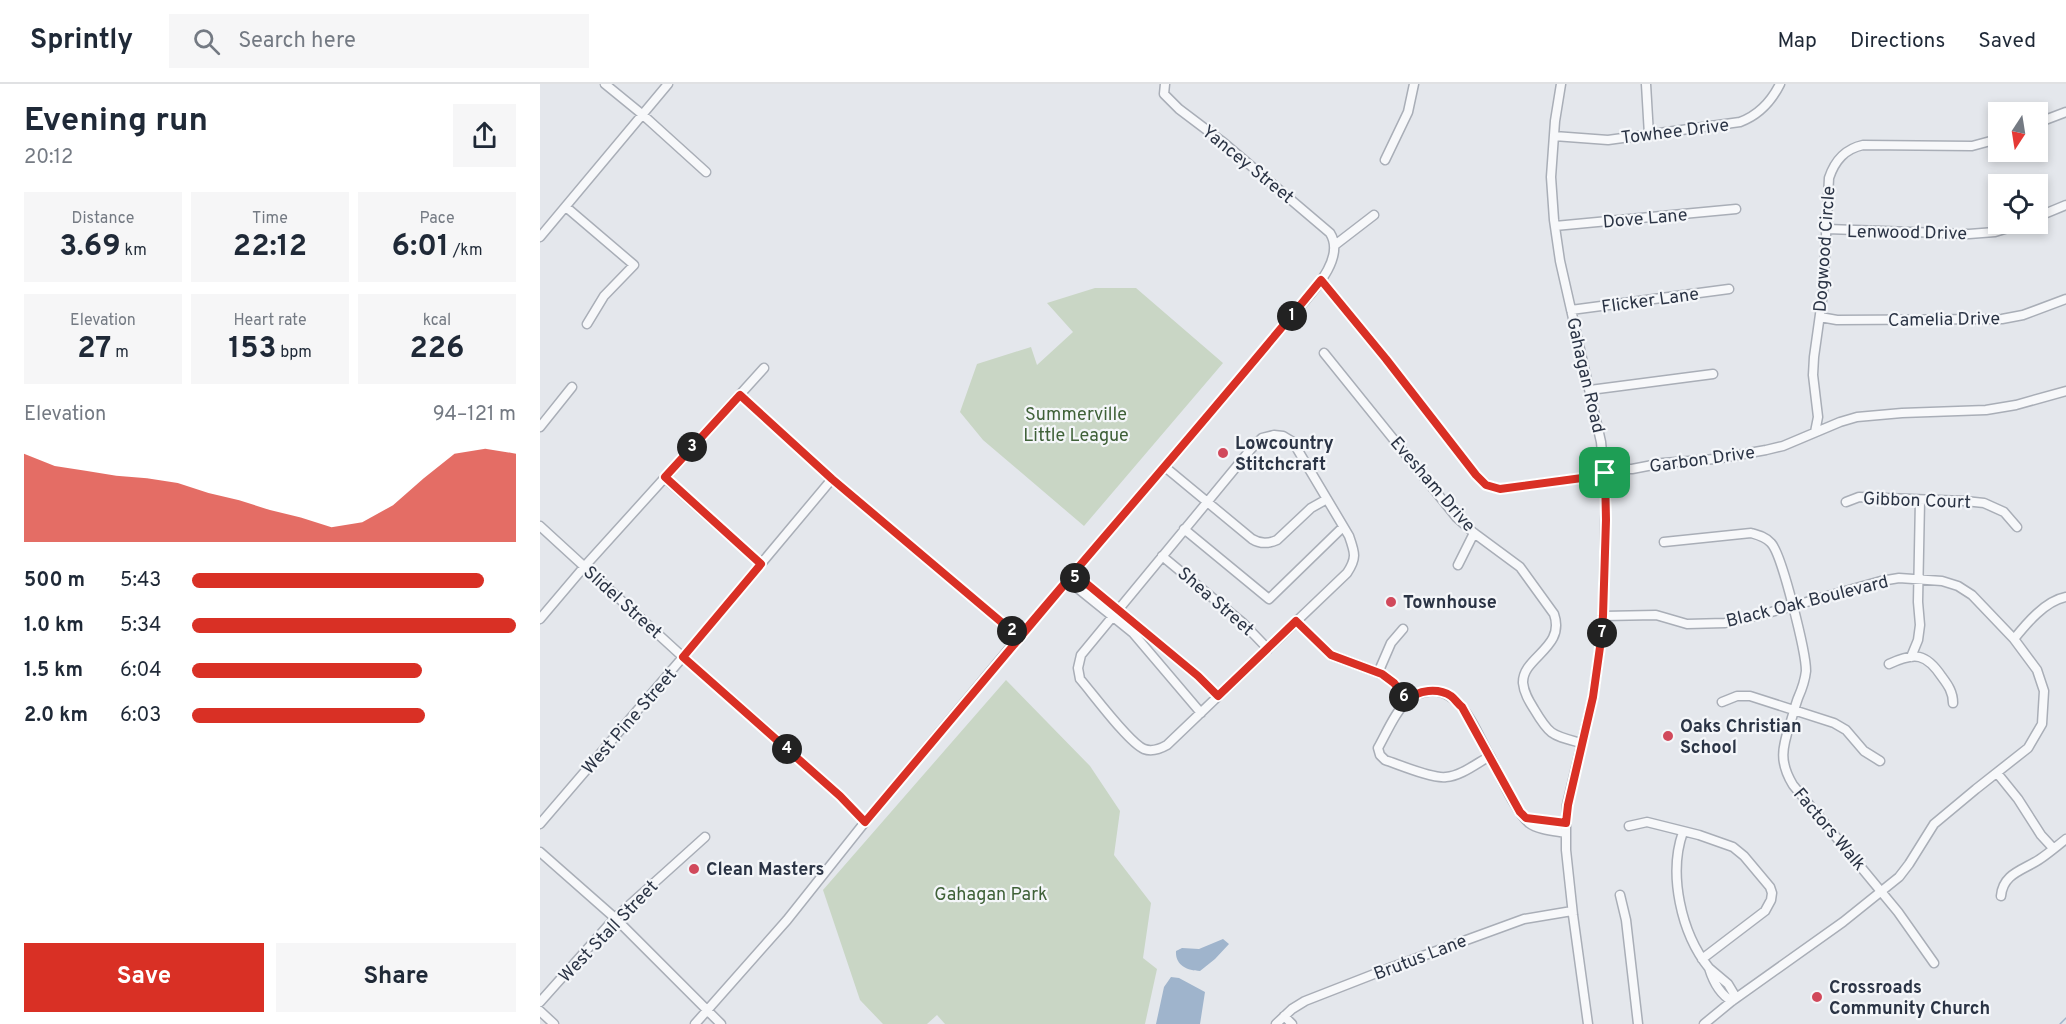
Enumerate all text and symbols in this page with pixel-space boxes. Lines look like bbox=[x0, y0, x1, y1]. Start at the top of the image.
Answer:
search box bbox=[169, 14, 589, 68]
text: Sprintly bbox=[30, 23, 133, 59]
icon: search bbox=[190, 25, 223, 58]
text: Search here bbox=[238, 28, 356, 55]
text: Map bbox=[1777, 28, 1817, 55]
text: Directions bbox=[1850, 28, 1945, 55]
text: Saved bbox=[1978, 28, 2036, 55]
text: Evening run bbox=[24, 101, 208, 143]
north arrow bbox=[1988, 102, 2048, 162]
map controls bbox=[1988, 102, 2048, 234]
button: share bbox=[453, 104, 516, 167]
street label: Towhee Drive bbox=[1620, 114, 1730, 151]
street label: Yancey Street bbox=[1196, 121, 1298, 209]
text: 20:12 bbox=[24, 145, 73, 171]
button: locate bbox=[1988, 174, 2048, 234]
street label: Dogwood Circle bbox=[1810, 185, 1841, 313]
street label: Dove Lane bbox=[1602, 204, 1688, 235]
text: Distance bbox=[72, 209, 134, 229]
text: Time bbox=[252, 209, 288, 229]
text: Pace bbox=[419, 209, 455, 229]
street label: Lenwood Drive bbox=[1847, 221, 1967, 246]
text: 3.69 bbox=[59, 229, 121, 266]
text: 22:12 bbox=[233, 229, 307, 266]
text: 6:01 bbox=[391, 229, 449, 266]
text: km bbox=[121, 241, 147, 261]
text: /km bbox=[449, 241, 483, 261]
street label: Flicker Lane bbox=[1600, 283, 1701, 320]
pin: 1 bbox=[1277, 301, 1307, 331]
text: 1 bbox=[1289, 306, 1295, 326]
street label: Camelia Drive bbox=[1888, 308, 2000, 333]
text: Elevation bbox=[70, 311, 136, 331]
text: Heart rate bbox=[233, 311, 307, 331]
text: kcal bbox=[423, 311, 451, 331]
street label: Gahagan Road bbox=[1560, 315, 1609, 435]
text: 27 bbox=[77, 331, 111, 368]
text: 153 bbox=[228, 331, 277, 368]
text: 226 bbox=[409, 331, 465, 368]
text: m bbox=[111, 343, 129, 363]
text: bpm bbox=[277, 343, 312, 363]
text: Elevation bbox=[24, 402, 106, 428]
text: 94–121 m bbox=[433, 402, 516, 428]
park label: Summerville Little League bbox=[1023, 404, 1129, 448]
pin: 3 bbox=[677, 432, 707, 462]
place label: Lowcountry Stitchcraft bbox=[1235, 433, 1334, 477]
street label: Evesham Drive bbox=[1384, 433, 1480, 537]
text: 3 bbox=[687, 437, 697, 457]
street label: Garbon Drive bbox=[1648, 442, 1756, 479]
marker: Lowcountry Stitchcraft bbox=[1216, 446, 1230, 460]
pin bbox=[1579, 447, 1630, 498]
icon: arrive bbox=[1588, 456, 1621, 489]
street label: Gibbon Court bbox=[1863, 488, 1971, 515]
street label: Slidel Street bbox=[578, 562, 666, 645]
pin: 5 bbox=[1060, 563, 1090, 593]
street label: Shea Street bbox=[1172, 563, 1258, 642]
text: 500 m bbox=[24, 568, 85, 594]
text: 5:43 bbox=[120, 568, 161, 594]
text: 5 bbox=[1070, 568, 1080, 588]
street label: Black Oak Boulevard bbox=[1724, 571, 1891, 634]
place label: Townhouse bbox=[1403, 592, 1497, 615]
marker: Townhouse bbox=[1384, 595, 1398, 609]
text: 1.0 km bbox=[24, 613, 84, 639]
text: 5:34 bbox=[120, 613, 161, 639]
pin: 2 bbox=[997, 616, 1027, 646]
pin: 7 bbox=[1587, 618, 1617, 648]
text: 2 bbox=[1007, 621, 1017, 641]
text: 7 bbox=[1598, 623, 1606, 643]
text: 1.5 km bbox=[24, 658, 83, 684]
text: 6:04 bbox=[120, 658, 162, 684]
street label: West Pine Street bbox=[578, 664, 683, 780]
pin: 6 bbox=[1389, 682, 1419, 712]
text: 6 bbox=[1399, 687, 1409, 707]
text: 2.0 km bbox=[24, 703, 88, 729]
text: 6:03 bbox=[120, 703, 161, 729]
place label: Oaks Christian School bbox=[1680, 716, 1802, 760]
marker: Oaks Christian School bbox=[1661, 729, 1675, 743]
pin: 4 bbox=[772, 734, 802, 764]
text: 4 bbox=[782, 739, 792, 759]
street label: Factors Walk bbox=[1787, 784, 1870, 876]
place label: Clean Masters bbox=[706, 859, 824, 882]
marker: Clean Masters bbox=[687, 862, 701, 876]
street label: West Stall Street bbox=[554, 876, 664, 988]
park label: Gahagan Park bbox=[934, 884, 1048, 907]
street label: Brutus Lane bbox=[1371, 930, 1470, 987]
button: Save bbox=[24, 943, 264, 1012]
button: Share bbox=[276, 943, 516, 1012]
place label: Crossroads Community Church bbox=[1829, 977, 1990, 1021]
marker: Crossroads Community Church bbox=[1810, 990, 1824, 1004]

